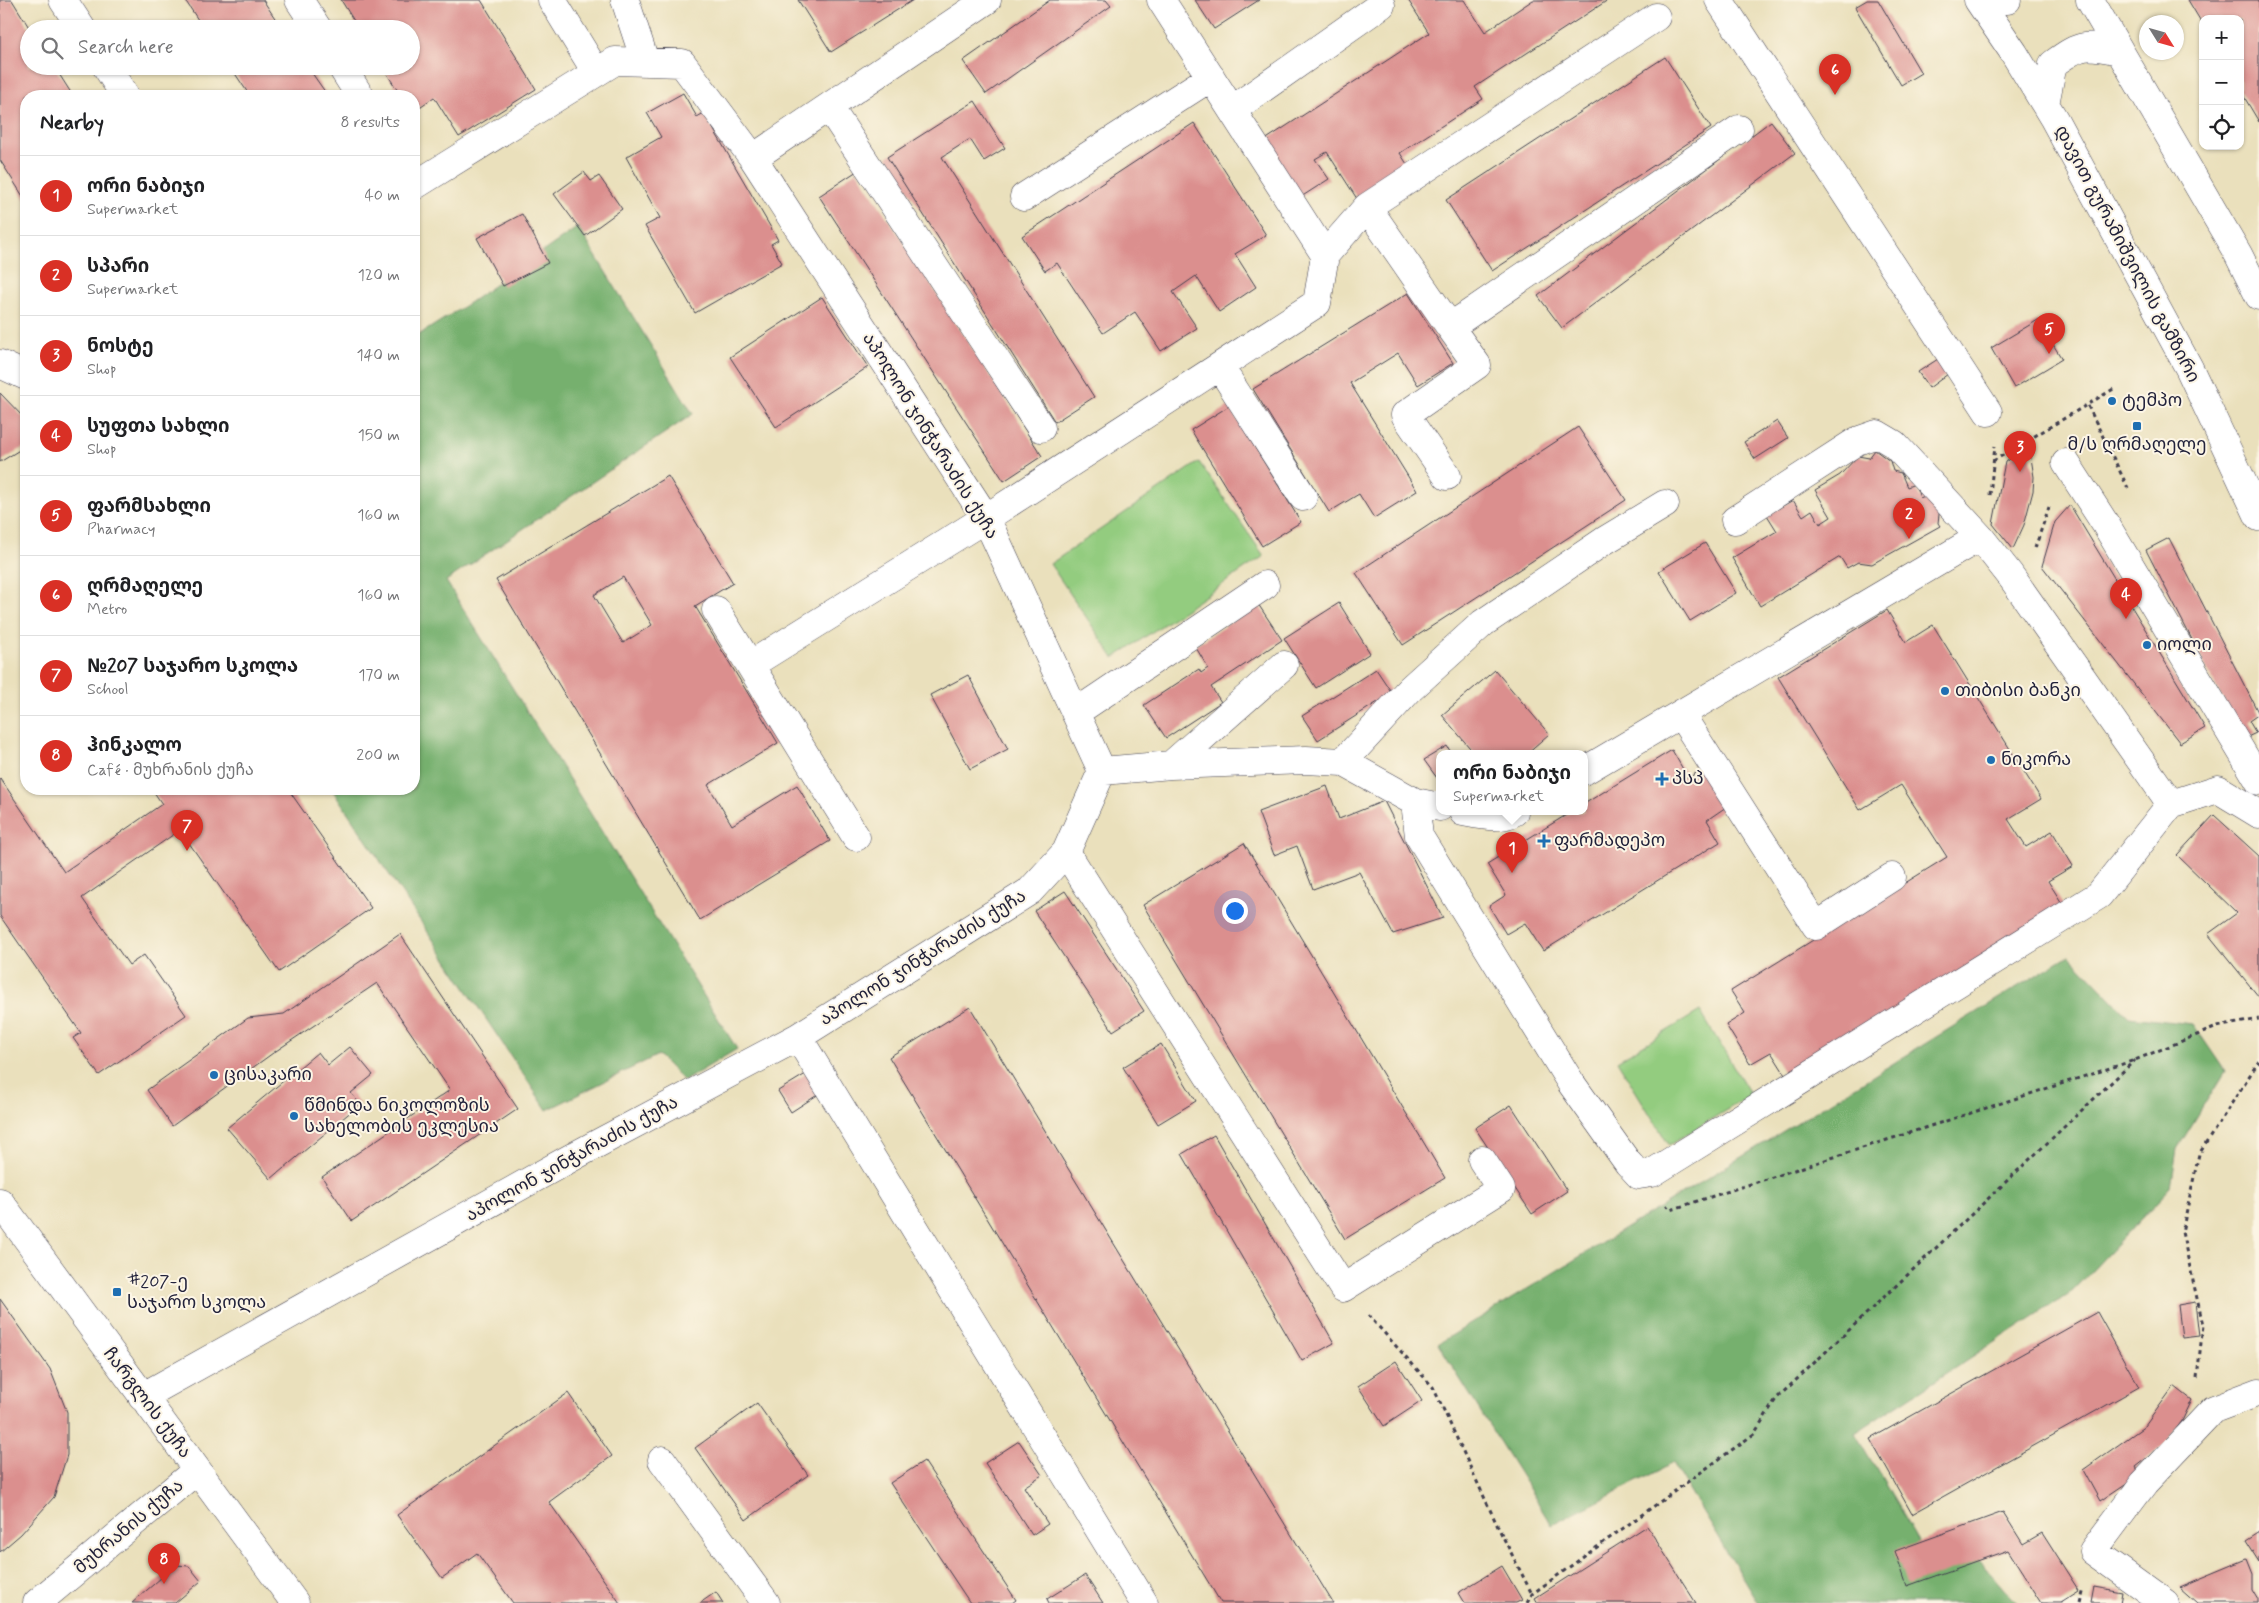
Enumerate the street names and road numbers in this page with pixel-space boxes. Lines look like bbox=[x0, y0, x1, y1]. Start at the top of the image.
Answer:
street label: დავით გურამიშვილის გამზირი bbox=[2049, 121, 2205, 387]
street label: აპოლონ ჯინჭარაძის ქუჩა bbox=[856, 328, 1004, 544]
street label: აპოლონ ჯინჭარაძის ქუჩა bbox=[815, 884, 1031, 1032]
street label: აპოლონ ჯინჭარაძის ქუჩა bbox=[461, 1090, 683, 1228]
street label: ჩარგლის ქუჩა bbox=[97, 1343, 197, 1463]
street label: მუხრანის ქუჩა bbox=[69, 1474, 189, 1580]

